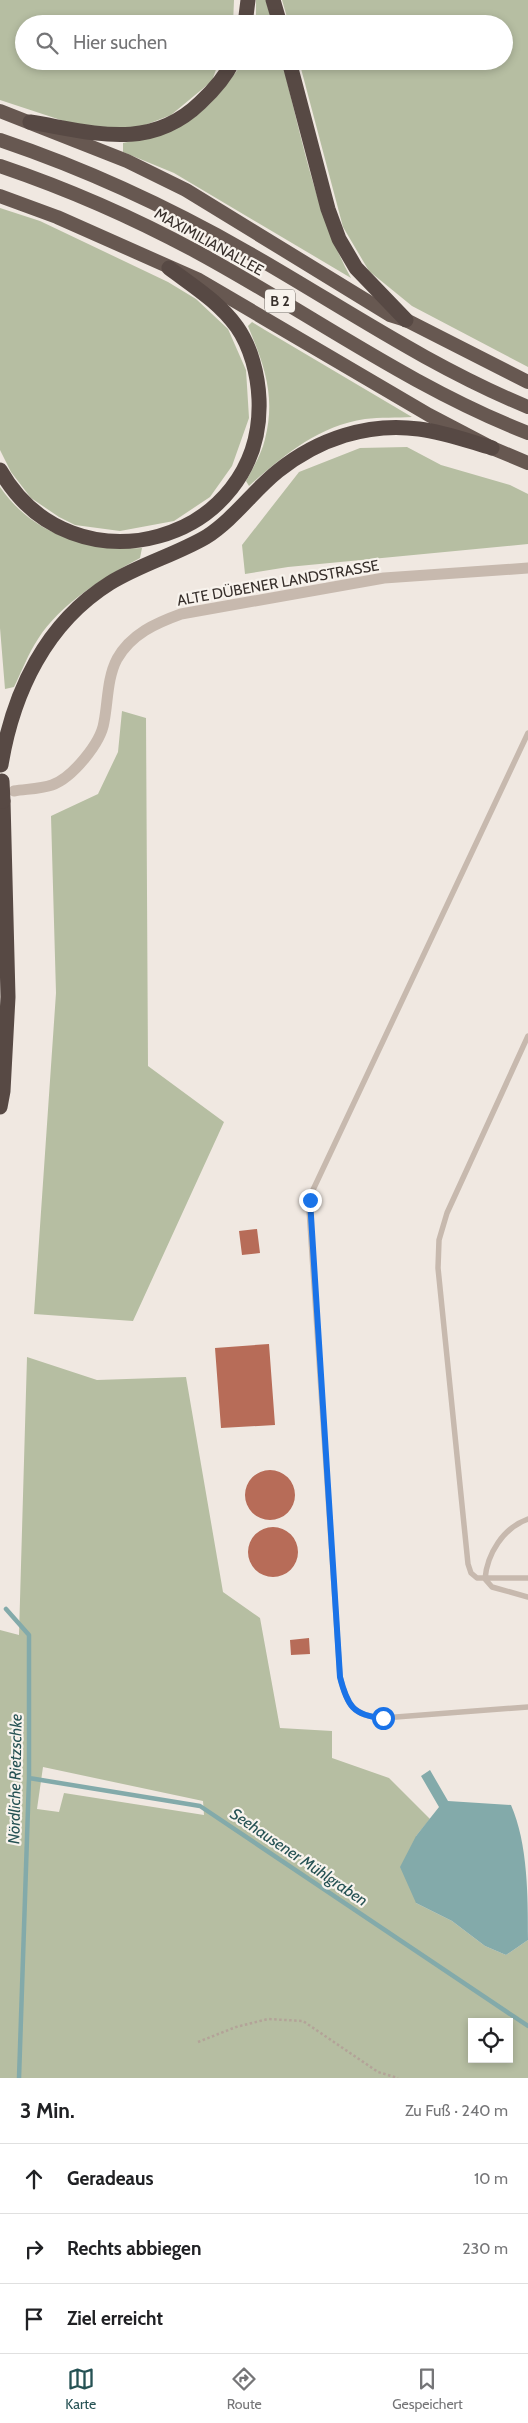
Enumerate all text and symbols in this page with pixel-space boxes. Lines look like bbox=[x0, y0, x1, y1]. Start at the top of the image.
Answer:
search box bbox=[15, 15, 513, 70]
icon: search bbox=[33, 29, 61, 57]
text: Hier suchen bbox=[73, 31, 167, 54]
street label: MAXIMILIANALLEE bbox=[151, 205, 267, 279]
road number: B 2 bbox=[265, 290, 295, 312]
street label: ALTE DÜBENER LANDSTRASSE bbox=[176, 556, 380, 610]
route end bbox=[299, 1189, 322, 1212]
route start bbox=[372, 1707, 395, 1730]
water label: Nördliche Rietzschke bbox=[4, 1714, 26, 1844]
water label: Seehausener Mühlgraben bbox=[227, 1804, 371, 1910]
map controls bbox=[468, 2018, 513, 2063]
button: locate bbox=[468, 2018, 513, 2063]
text: 3 Min. bbox=[20, 2098, 75, 2123]
text: Zu Fuß · 240 m bbox=[405, 2101, 508, 2120]
icon: ahead bbox=[20, 2165, 48, 2193]
text: Geradeaus bbox=[67, 2167, 153, 2190]
text: 10 m bbox=[474, 2169, 508, 2188]
icon: right bbox=[20, 2235, 48, 2263]
text: Rechts abbiegen bbox=[67, 2237, 201, 2260]
text: 230 m bbox=[462, 2239, 508, 2258]
icon: arrive bbox=[20, 2305, 48, 2333]
text: Ziel erreicht bbox=[67, 2307, 163, 2330]
tab: Karte bbox=[65, 2365, 96, 2413]
tab: Route bbox=[227, 2365, 262, 2413]
tab: Gespeichert bbox=[392, 2365, 463, 2413]

